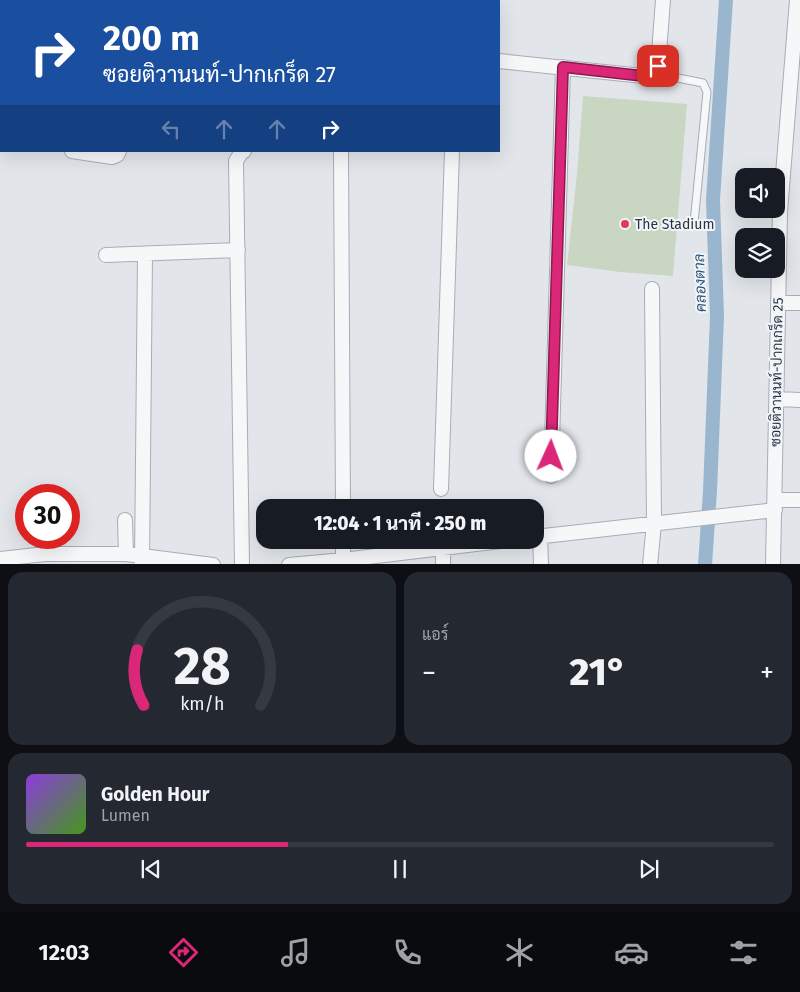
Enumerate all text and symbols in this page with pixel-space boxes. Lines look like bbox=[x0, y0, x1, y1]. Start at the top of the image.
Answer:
text: 200 m bbox=[103, 17, 200, 59]
icon: right bbox=[20, 20, 85, 85]
pin bbox=[637, 45, 679, 87]
icon: arrive bbox=[644, 52, 672, 80]
text: ซอยติวานนท์-ปากเกร็ด 27 bbox=[103, 61, 336, 88]
icon: left bbox=[157, 115, 185, 143]
icon: ahead bbox=[210, 115, 238, 143]
icon: ahead bbox=[263, 115, 291, 143]
icon: right bbox=[316, 115, 344, 143]
map controls bbox=[735, 168, 785, 278]
button: sound bbox=[735, 168, 785, 218]
place label: The Stadium bbox=[635, 216, 714, 233]
marker: The Stadium bbox=[619, 218, 631, 230]
button: layers bbox=[735, 228, 785, 278]
water label: คลองตาล bbox=[690, 253, 710, 313]
street label: ซอยติวานนท์-ปากเกร็ด 25 bbox=[766, 297, 787, 447]
position arrow bbox=[524, 429, 576, 481]
speed limit sign: 30 bbox=[15, 484, 80, 549]
text: 12:04 · 1 นาที · 250 m bbox=[314, 512, 486, 535]
text: แอร์ bbox=[422, 625, 448, 644]
text: 28 bbox=[173, 635, 231, 698]
text: 21° bbox=[570, 649, 626, 695]
text: − bbox=[422, 656, 436, 689]
text: + bbox=[760, 656, 774, 689]
text: km/h bbox=[180, 693, 224, 715]
text: Golden Hour bbox=[101, 783, 210, 806]
text: Lumen bbox=[101, 806, 150, 825]
icon: previous bbox=[137, 855, 165, 883]
icon: pause bbox=[386, 855, 414, 883]
icon: next bbox=[635, 855, 663, 883]
icon: directions bbox=[166, 935, 201, 970]
icon: music bbox=[278, 935, 313, 970]
icon: phone bbox=[390, 935, 425, 970]
icon: climate bbox=[502, 935, 537, 970]
icon: car bbox=[614, 935, 649, 970]
icon: filters bbox=[726, 935, 761, 970]
text: 12:03 bbox=[39, 939, 89, 966]

